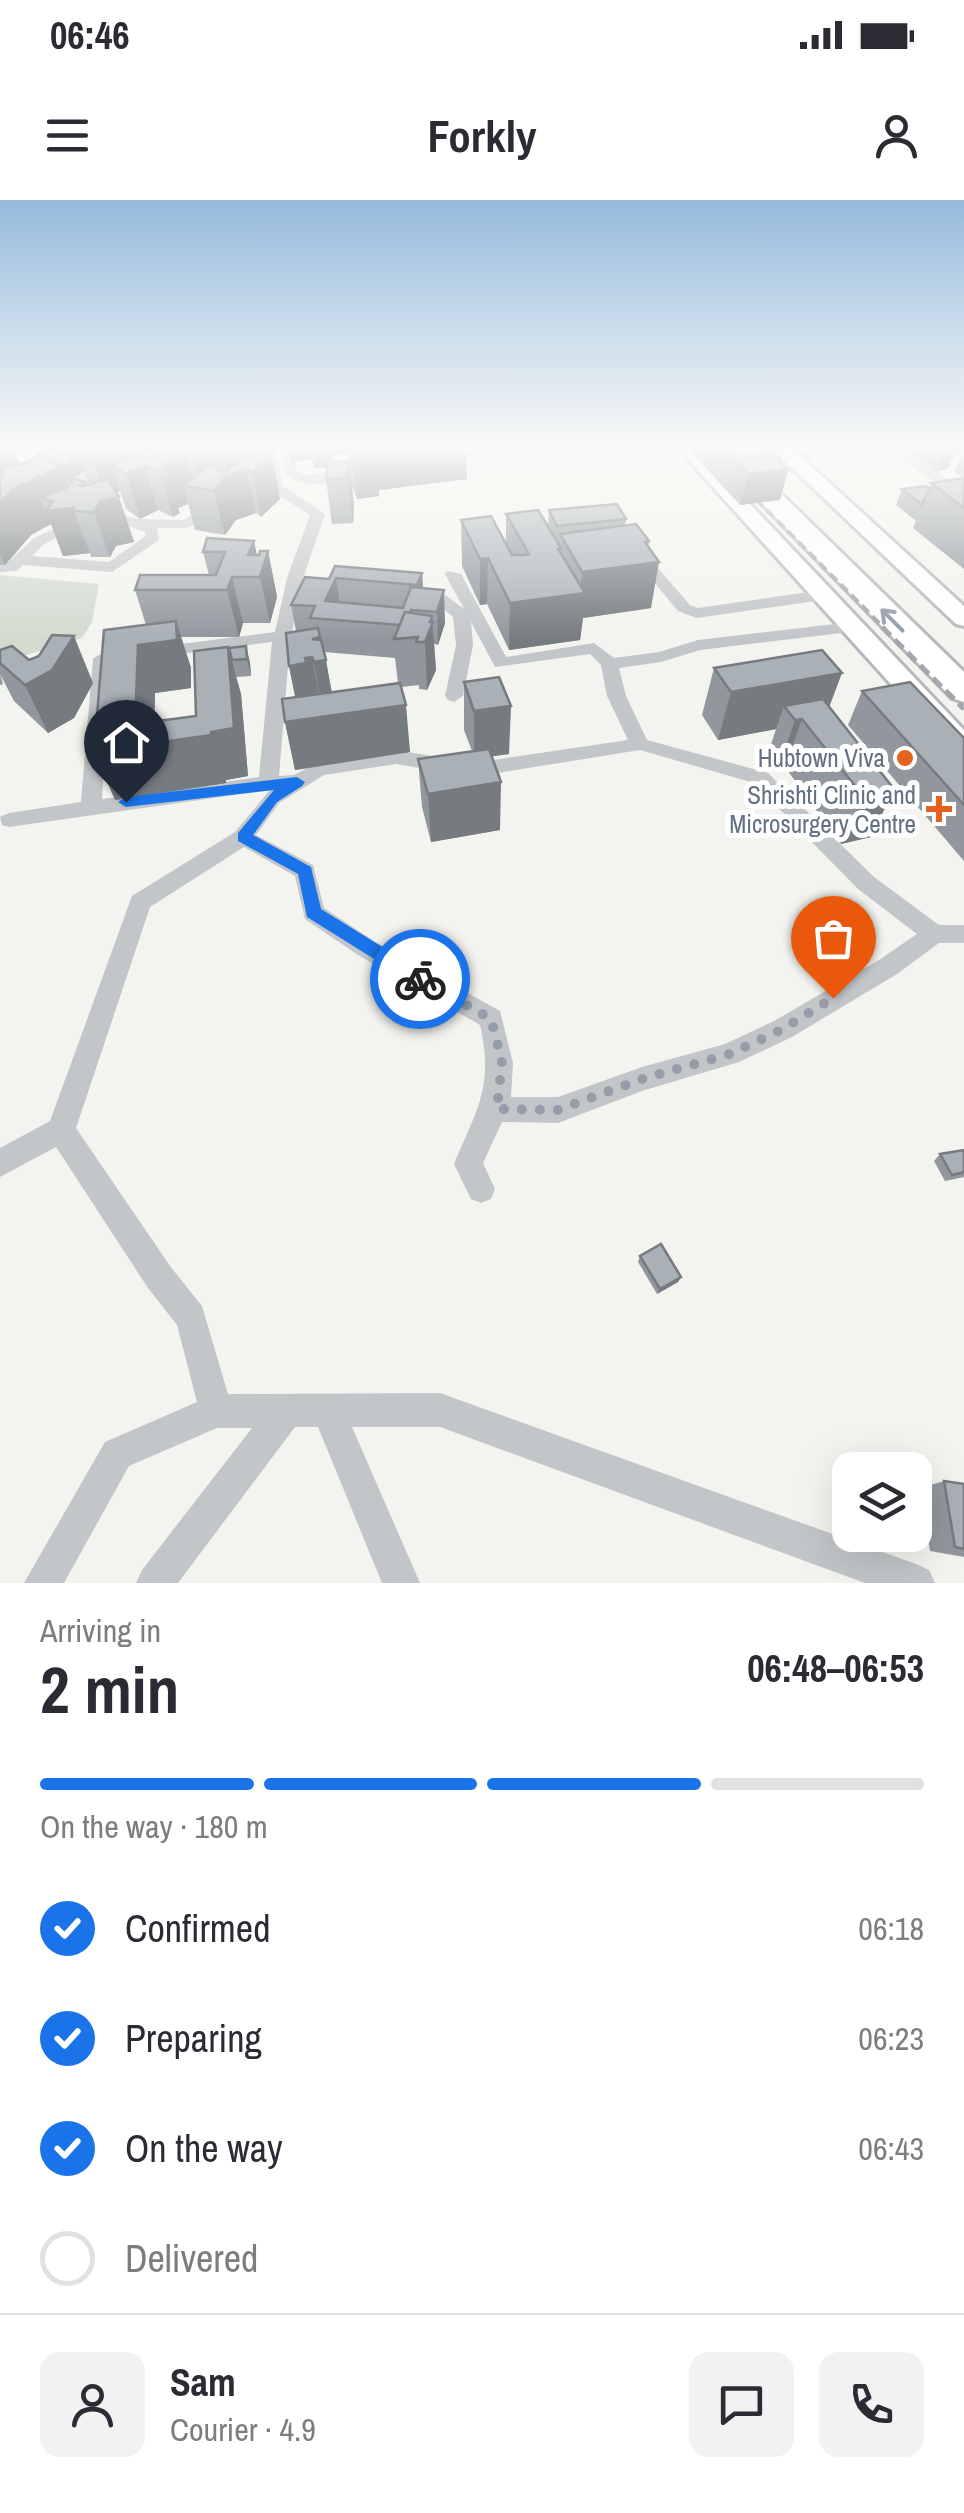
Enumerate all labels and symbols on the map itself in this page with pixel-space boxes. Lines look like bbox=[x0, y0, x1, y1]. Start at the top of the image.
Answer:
one-way arrow bbox=[881, 608, 905, 632]
pin bbox=[84, 700, 169, 803]
place label: Hubtown Viva bbox=[758, 741, 886, 775]
marker: Hubtown Viva bbox=[894, 747, 916, 769]
place label: Shrishti Clinic and Microsurgery Centre bbox=[729, 778, 916, 841]
marker: Shrishti Clinic and Microsurgery Centre bbox=[926, 796, 952, 822]
pin bbox=[791, 896, 876, 999]
courier bbox=[370, 929, 470, 1029]

